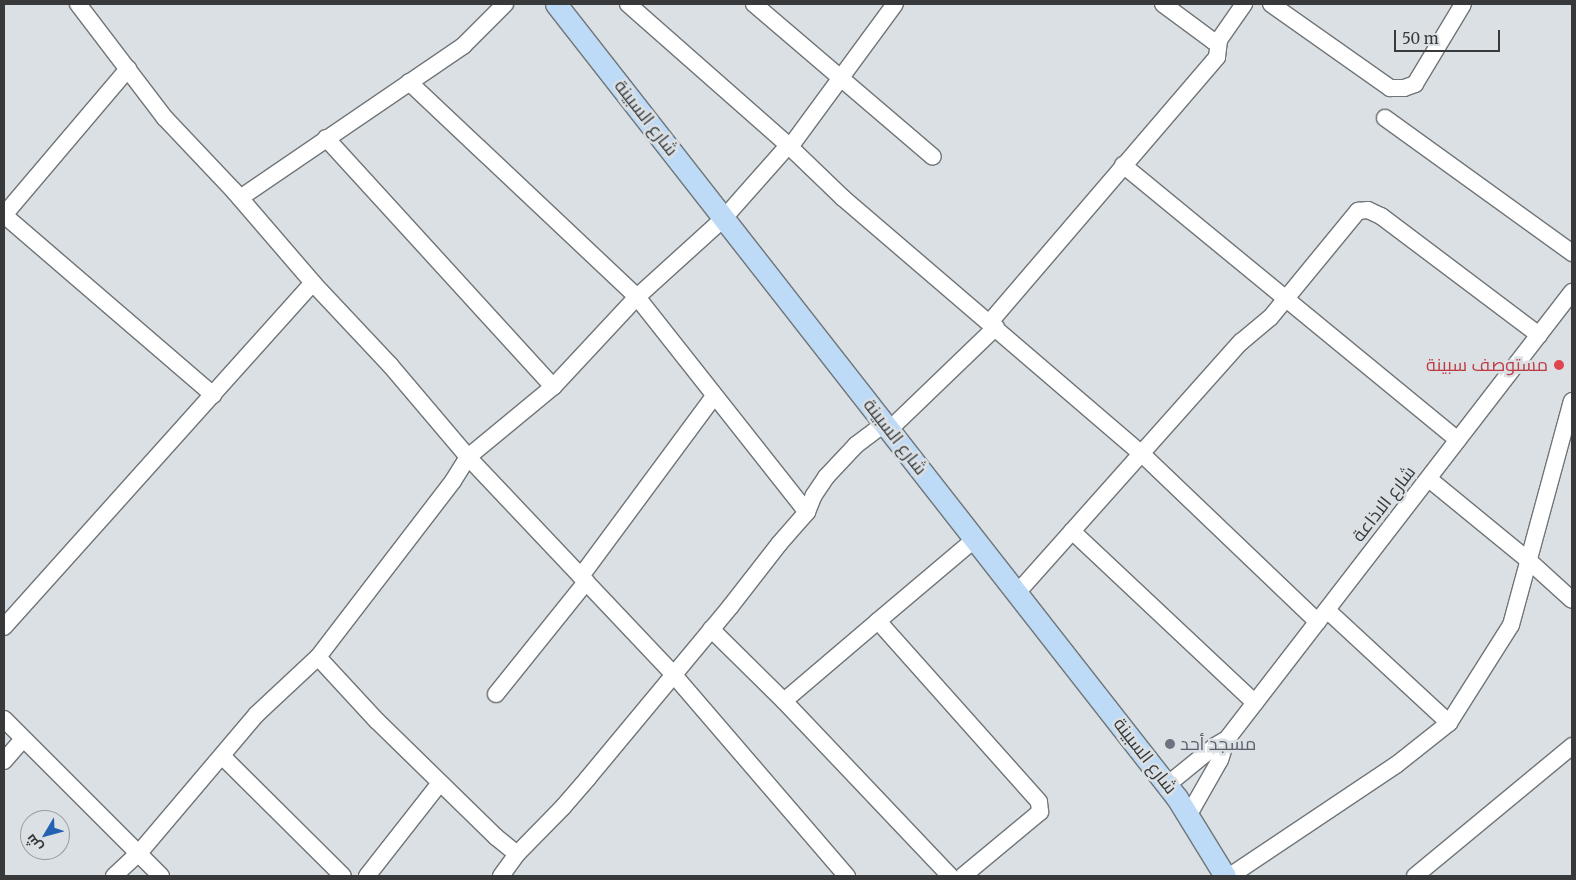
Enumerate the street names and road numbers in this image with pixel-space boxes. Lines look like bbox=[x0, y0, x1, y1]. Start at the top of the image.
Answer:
street label: شارع السبينة bbox=[610, 76, 682, 160]
street label: شارع السبينة bbox=[859, 395, 931, 479]
street label: شارع الاذاعة bbox=[1348, 462, 1420, 546]
street label: شارع السبينة bbox=[1109, 714, 1181, 798]

